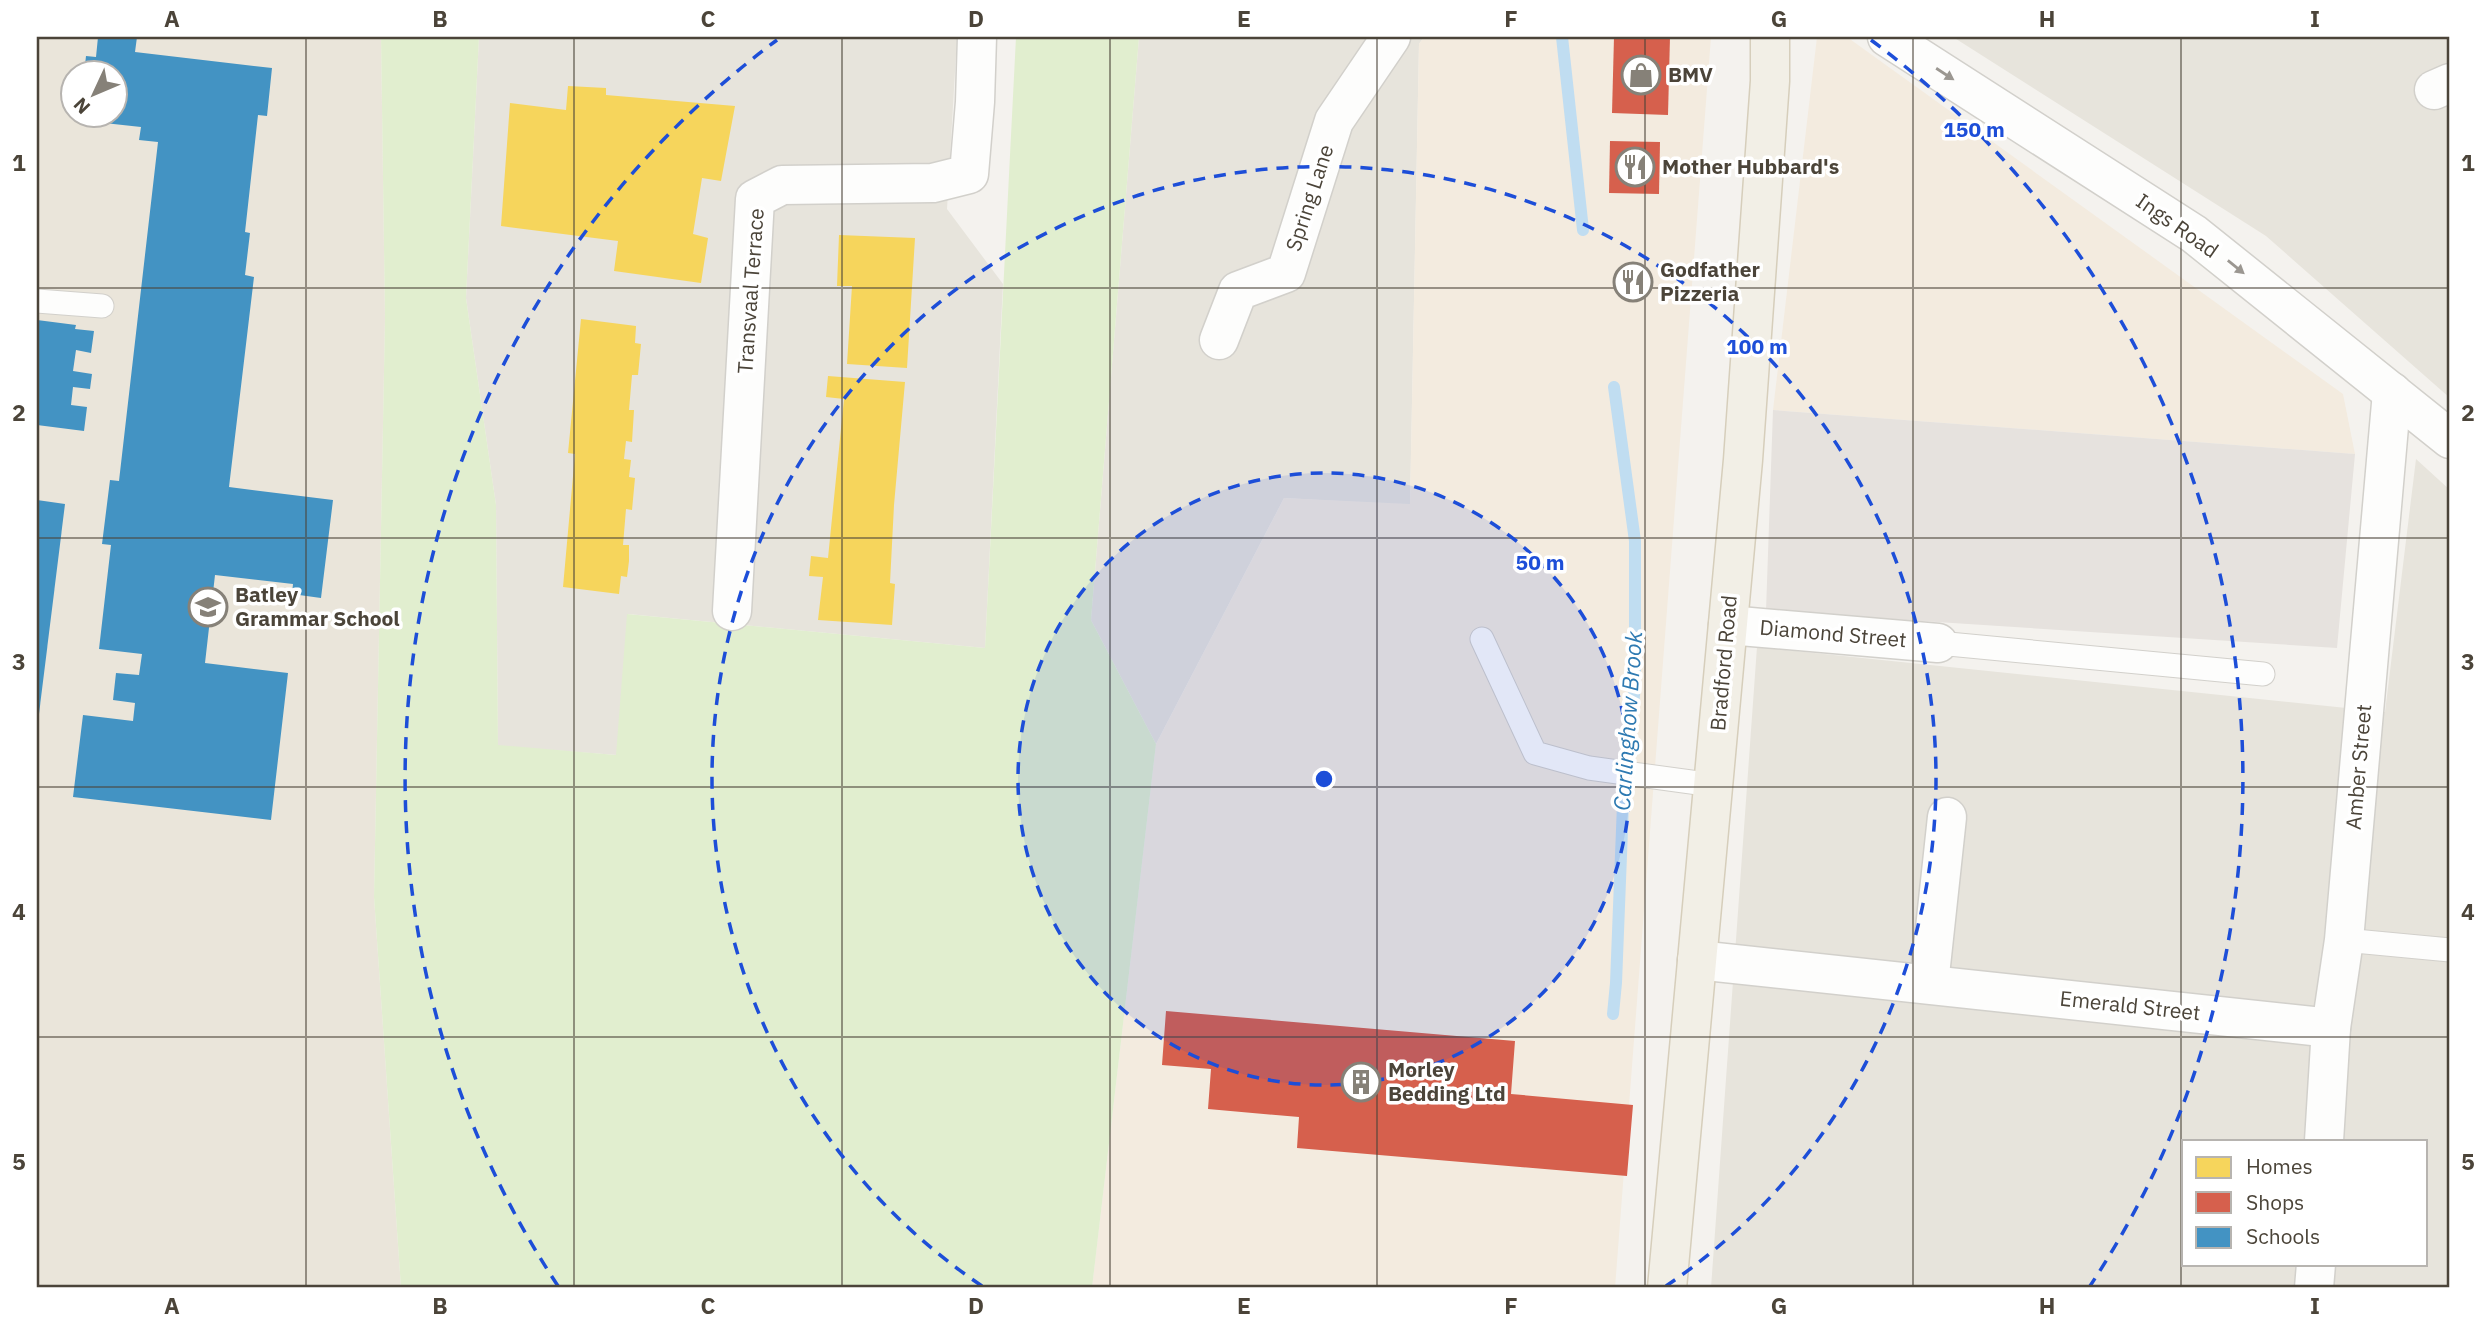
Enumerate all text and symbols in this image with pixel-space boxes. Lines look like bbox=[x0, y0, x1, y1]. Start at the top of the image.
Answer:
text: A bbox=[164, 3, 180, 33]
text: B bbox=[432, 3, 448, 33]
text: C bbox=[701, 3, 716, 33]
text: D bbox=[968, 3, 984, 33]
text: E bbox=[1237, 3, 1251, 33]
text: F bbox=[1504, 3, 1518, 33]
text: G bbox=[1771, 3, 1787, 33]
text: H bbox=[2039, 3, 2055, 33]
text: I bbox=[2310, 3, 2320, 33]
shop icon: BMV bbox=[1620, 54, 1662, 96]
north arrow bbox=[60, 60, 130, 130]
place label: BMV bbox=[1668, 60, 1713, 88]
one-way arrow bbox=[1935, 67, 1954, 80]
text: N bbox=[68, 93, 95, 119]
text: 150 m bbox=[1943, 115, 2005, 143]
street label: Spring Lane bbox=[1279, 141, 1339, 255]
restaurant icon: Mother Hubbard's bbox=[1614, 146, 1656, 188]
text: 1 bbox=[12, 147, 26, 177]
text: 1 bbox=[2461, 147, 2475, 177]
place label: Mother Hubbard's bbox=[1662, 152, 1839, 180]
street label: Ings Road bbox=[2131, 186, 2224, 264]
street label: Transvaal Terrace bbox=[730, 207, 770, 375]
place label: Godfather Pizzeria bbox=[1660, 255, 1760, 307]
one-way arrow bbox=[2226, 260, 2244, 275]
restaurant icon: Godfather Pizzeria bbox=[1612, 261, 1654, 303]
text: 100 m bbox=[1726, 332, 1788, 360]
text: 2 bbox=[12, 397, 26, 427]
text: 2 bbox=[2461, 397, 2475, 427]
text: 50 m bbox=[1516, 548, 1564, 576]
place label: Batley Grammar School bbox=[235, 580, 400, 632]
school or university icon: Batley Grammar School bbox=[187, 586, 229, 628]
street label: Bradford Road bbox=[1703, 594, 1743, 732]
street label: Diamond Street bbox=[1758, 613, 1908, 653]
water label: Carlinghow Brook bbox=[1606, 629, 1648, 812]
text: 3 bbox=[12, 646, 26, 676]
text: 3 bbox=[2461, 646, 2475, 676]
street label: Amber Street bbox=[2339, 703, 2377, 831]
centre of rings bbox=[1312, 767, 1336, 791]
text: 4 bbox=[12, 896, 26, 926]
text: 4 bbox=[2461, 896, 2475, 926]
street label: Emerald Street bbox=[2058, 984, 2202, 1026]
place label: Morley Bedding Ltd bbox=[1388, 1055, 1506, 1107]
building icon: Morley Bedding Ltd bbox=[1340, 1061, 1382, 1103]
legend bbox=[2182, 1140, 2428, 1266]
text: 5 bbox=[12, 1146, 26, 1176]
text: 5 bbox=[2461, 1146, 2475, 1176]
text: Homes bbox=[2246, 1152, 2313, 1180]
text: Shops bbox=[2246, 1188, 2304, 1216]
text: Schools bbox=[2246, 1222, 2320, 1250]
text: A bbox=[164, 1290, 180, 1320]
text: B bbox=[432, 1290, 448, 1320]
text: C bbox=[701, 1290, 716, 1320]
text: D bbox=[968, 1290, 984, 1320]
text: E bbox=[1237, 1290, 1251, 1320]
text: F bbox=[1504, 1290, 1518, 1320]
text: G bbox=[1771, 1290, 1787, 1320]
text: H bbox=[2039, 1290, 2055, 1320]
text: I bbox=[2310, 1290, 2320, 1320]

